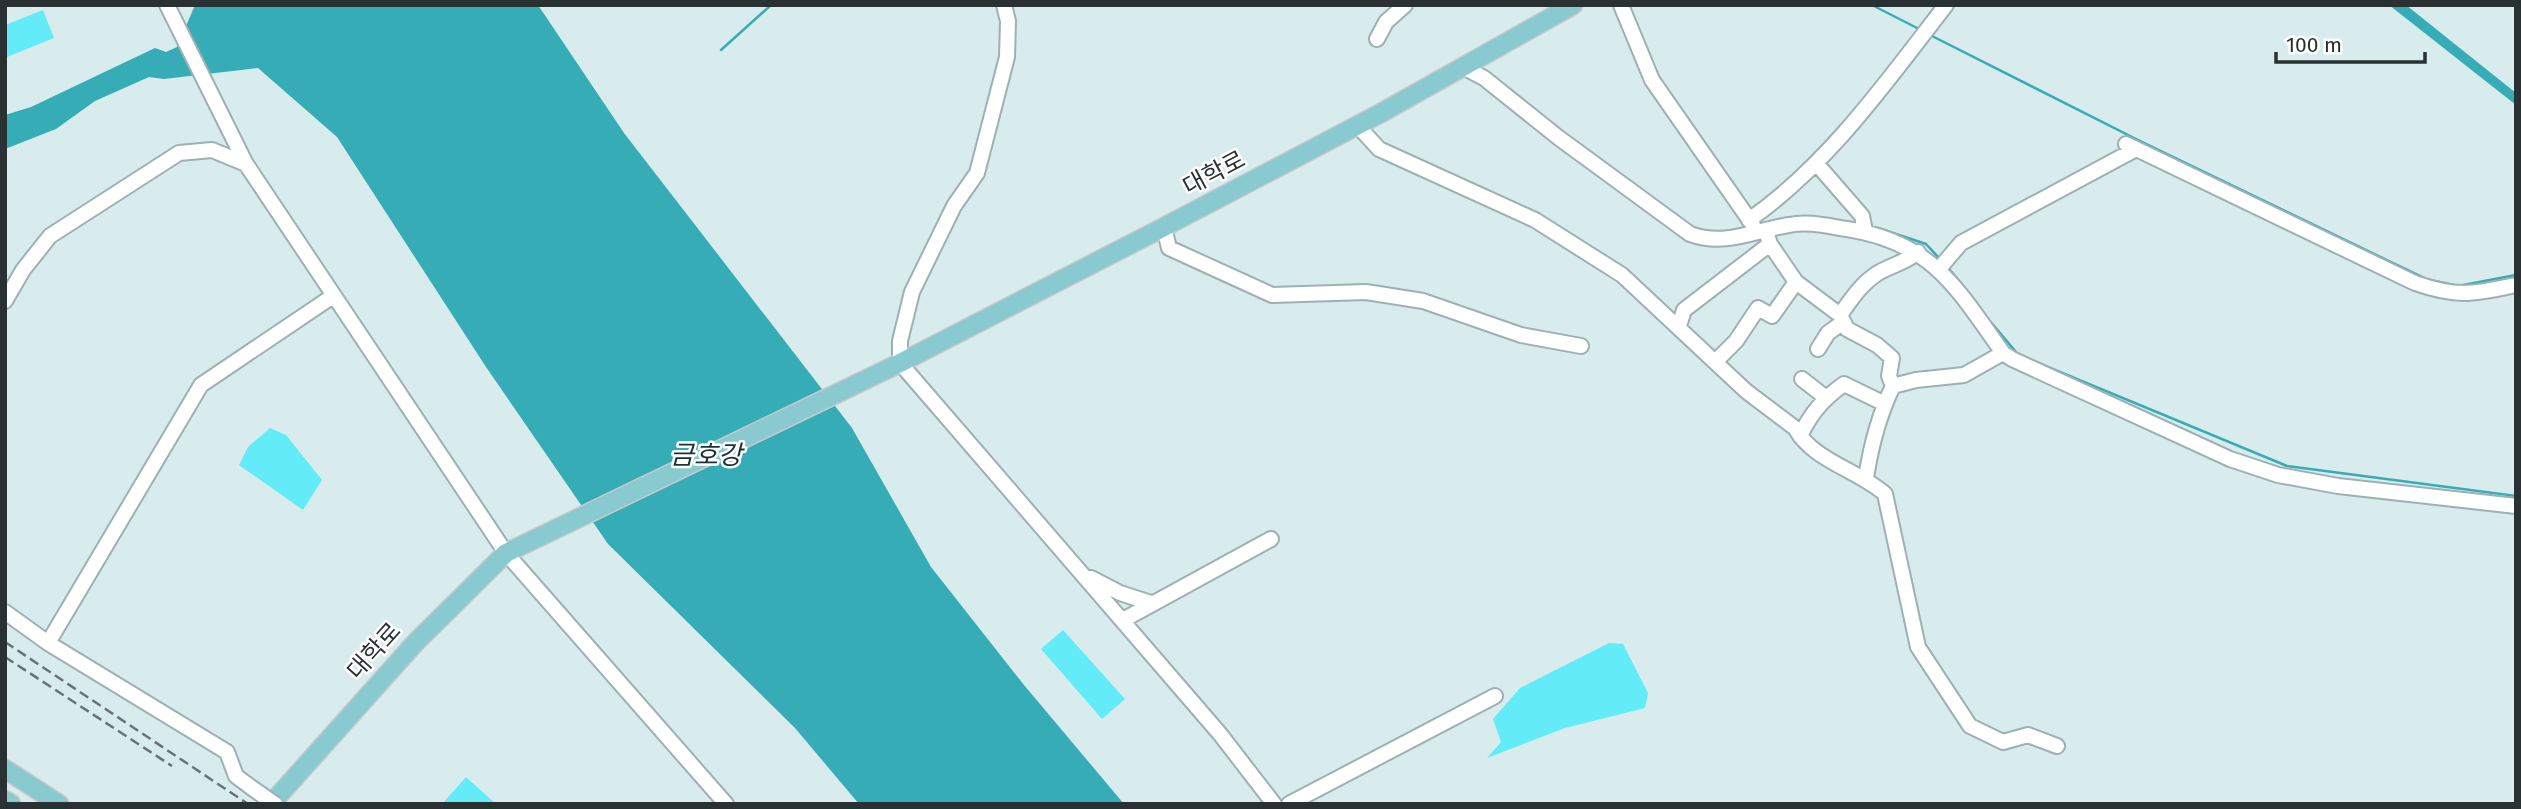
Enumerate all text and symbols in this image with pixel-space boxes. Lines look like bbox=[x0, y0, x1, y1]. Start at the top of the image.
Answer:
scale bar bbox=[2276, 21, 2425, 65]
text: 100 m bbox=[2286, 32, 2342, 58]
street label: 대학로 bbox=[1178, 145, 1250, 201]
water label: 금호강 bbox=[670, 440, 745, 471]
street label: 대학로 bbox=[341, 617, 407, 685]

